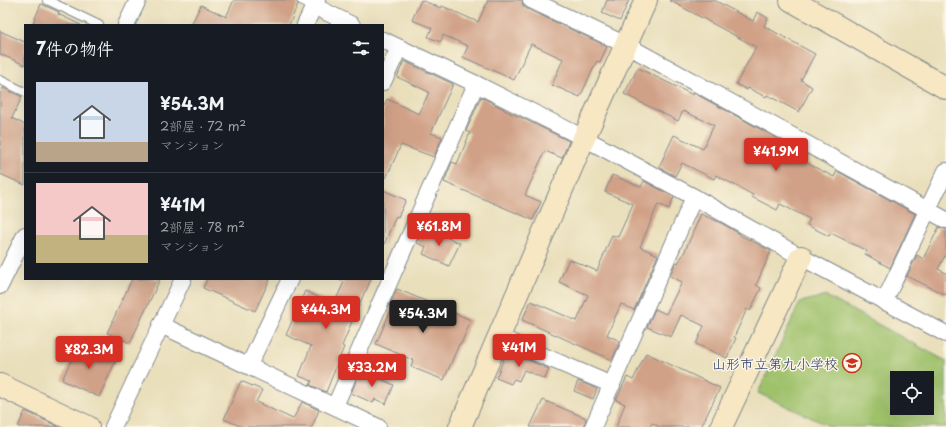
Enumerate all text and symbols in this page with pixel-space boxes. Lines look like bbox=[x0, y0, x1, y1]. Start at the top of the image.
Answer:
text: 7件の物件 bbox=[36, 35, 114, 61]
icon: filters bbox=[350, 37, 372, 59]
text: ¥54.3M bbox=[160, 90, 224, 116]
icon: home bbox=[68, 98, 116, 146]
text: 2部屋 · 72 m² bbox=[160, 116, 246, 135]
text: マンション bbox=[160, 135, 224, 154]
pin: ¥41.9M bbox=[743, 138, 809, 172]
text: ¥41.9M bbox=[753, 141, 799, 160]
text: ¥41M bbox=[160, 191, 205, 217]
icon: home bbox=[68, 199, 116, 247]
pin: ¥61.8M bbox=[406, 213, 472, 247]
text: ¥61.8M bbox=[416, 216, 462, 235]
text: 2部屋 · 78 m² bbox=[160, 217, 245, 236]
text: マンション bbox=[160, 236, 224, 255]
pin: ¥44.3M bbox=[293, 296, 359, 330]
text: ¥44.3M bbox=[301, 299, 351, 318]
pin: ¥54.3M bbox=[390, 300, 456, 334]
text: ¥54.3M bbox=[398, 303, 448, 322]
pin: ¥41M bbox=[495, 334, 543, 368]
pin: ¥82.3M bbox=[56, 336, 122, 370]
text: ¥41M bbox=[502, 337, 536, 356]
text: ¥82.3M bbox=[65, 339, 113, 358]
school or university icon: 山形市立第九小学校 bbox=[841, 352, 863, 374]
place label: 山形市立第九小学校 bbox=[712, 353, 838, 374]
pin: ¥33.2M bbox=[339, 354, 405, 388]
text: ¥33.2M bbox=[347, 357, 397, 376]
map controls bbox=[890, 371, 934, 415]
button: locate bbox=[890, 371, 934, 415]

